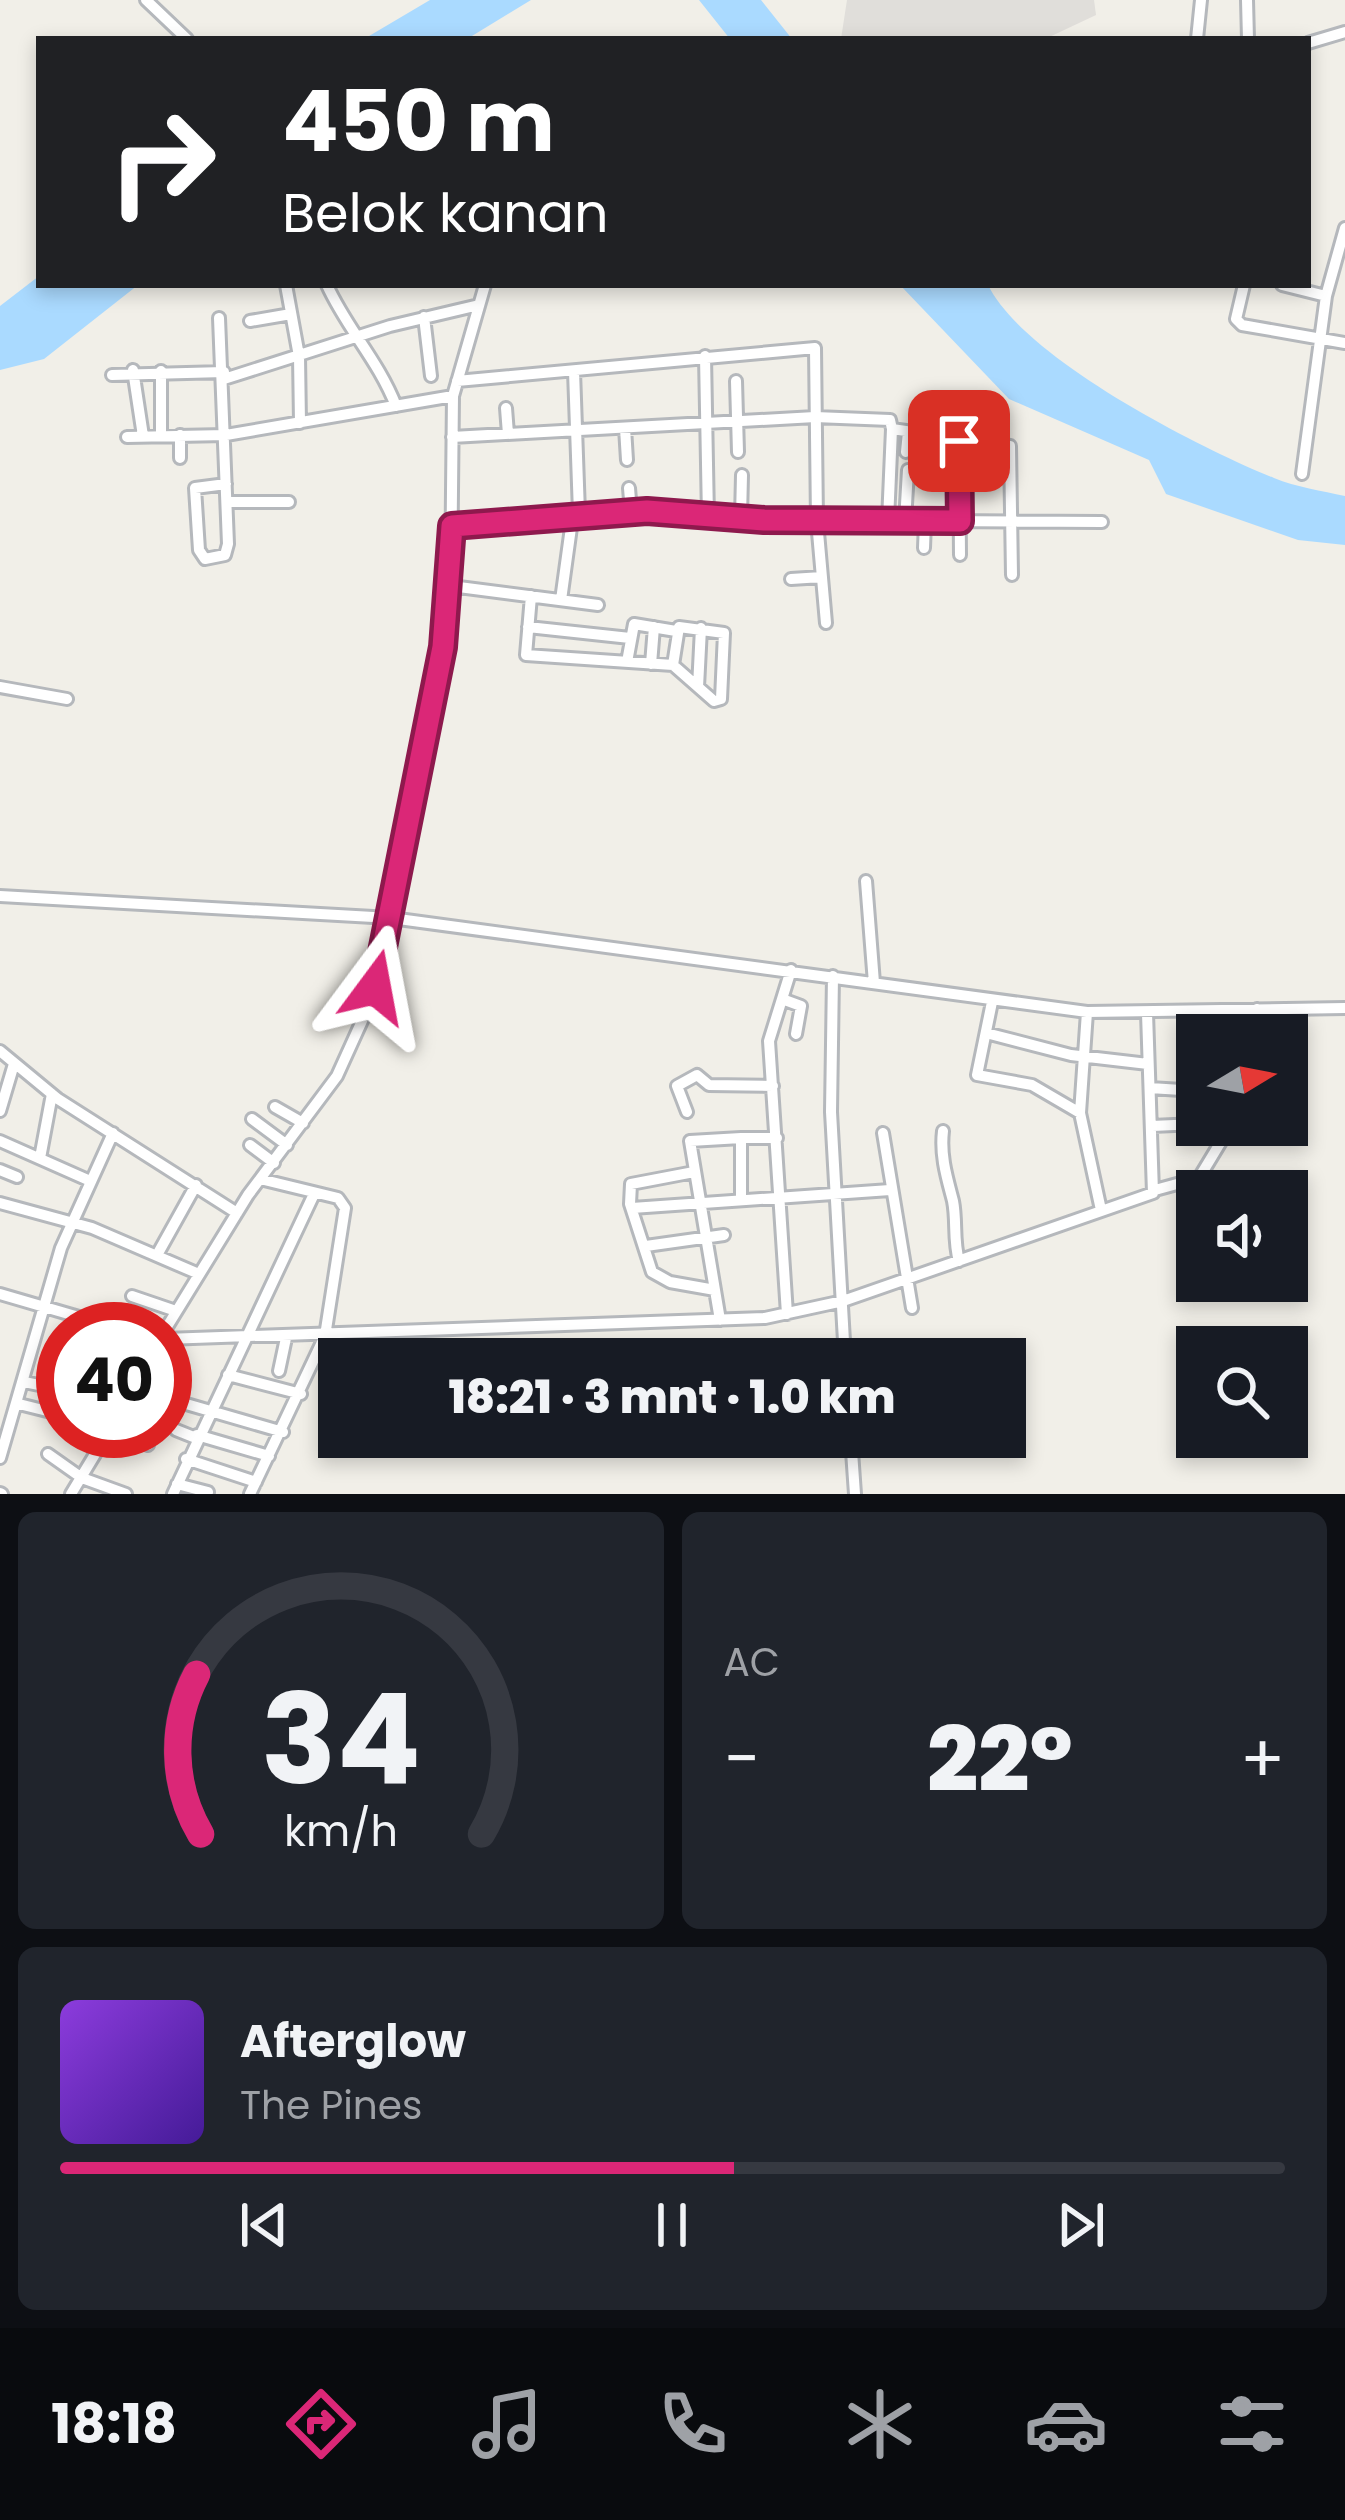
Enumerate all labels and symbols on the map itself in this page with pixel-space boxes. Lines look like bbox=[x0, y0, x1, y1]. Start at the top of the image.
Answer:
pin bbox=[908, 390, 1010, 492]
position arrow bbox=[312, 924, 438, 1050]
north arrow bbox=[1176, 1014, 1308, 1146]
speed limit sign: 40 bbox=[36, 1302, 192, 1458]

